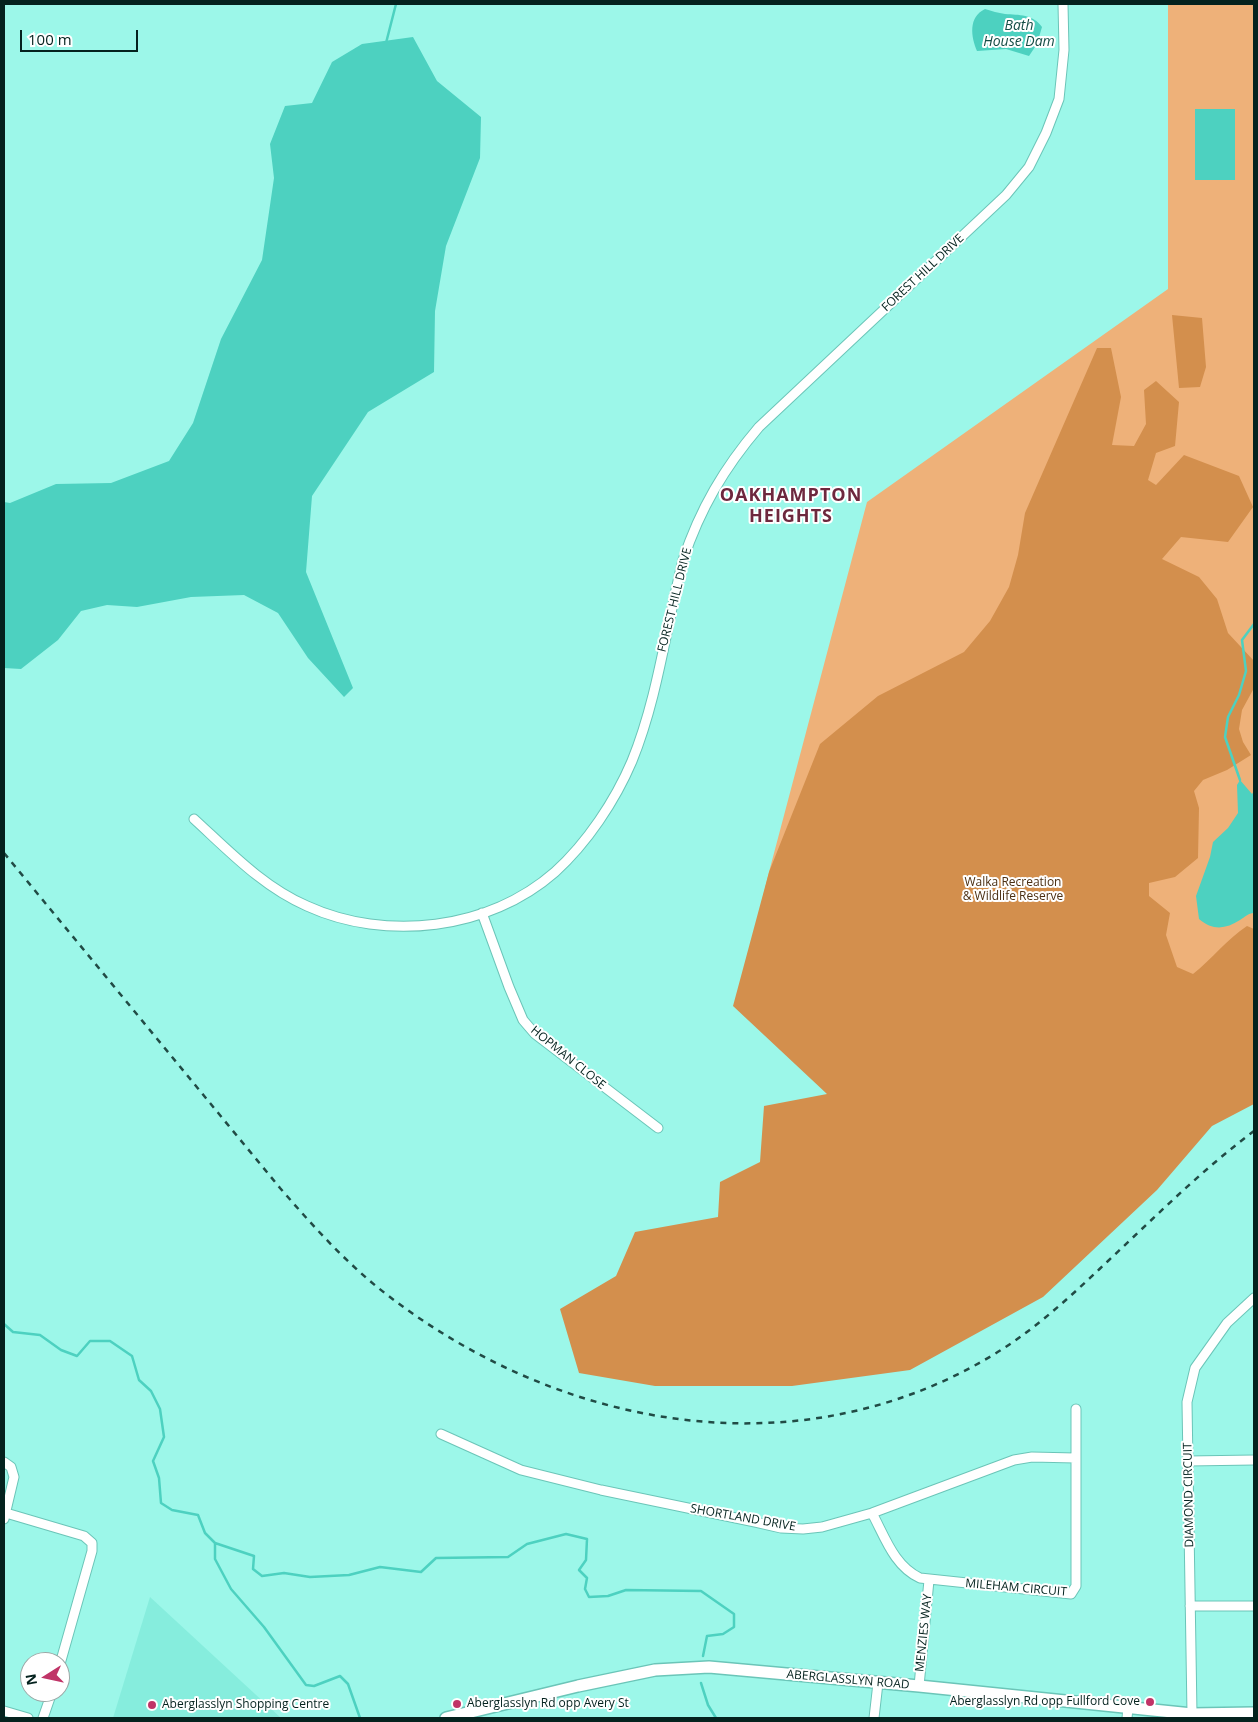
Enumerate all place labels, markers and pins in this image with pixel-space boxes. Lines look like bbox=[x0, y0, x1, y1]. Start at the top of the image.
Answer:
place label: Aberglasslyn Rd opp Fullford Cove bbox=[950, 1695, 1140, 1709]
marker: Aberglasslyn Rd opp Fullford Cove bbox=[1144, 1696, 1156, 1708]
place label: Aberglasslyn Rd opp Avery St bbox=[467, 1697, 629, 1711]
place label: Aberglasslyn Shopping Centre bbox=[162, 1698, 329, 1712]
marker: Aberglasslyn Rd opp Avery St bbox=[451, 1698, 463, 1710]
marker: Aberglasslyn Shopping Centre bbox=[146, 1699, 158, 1711]

